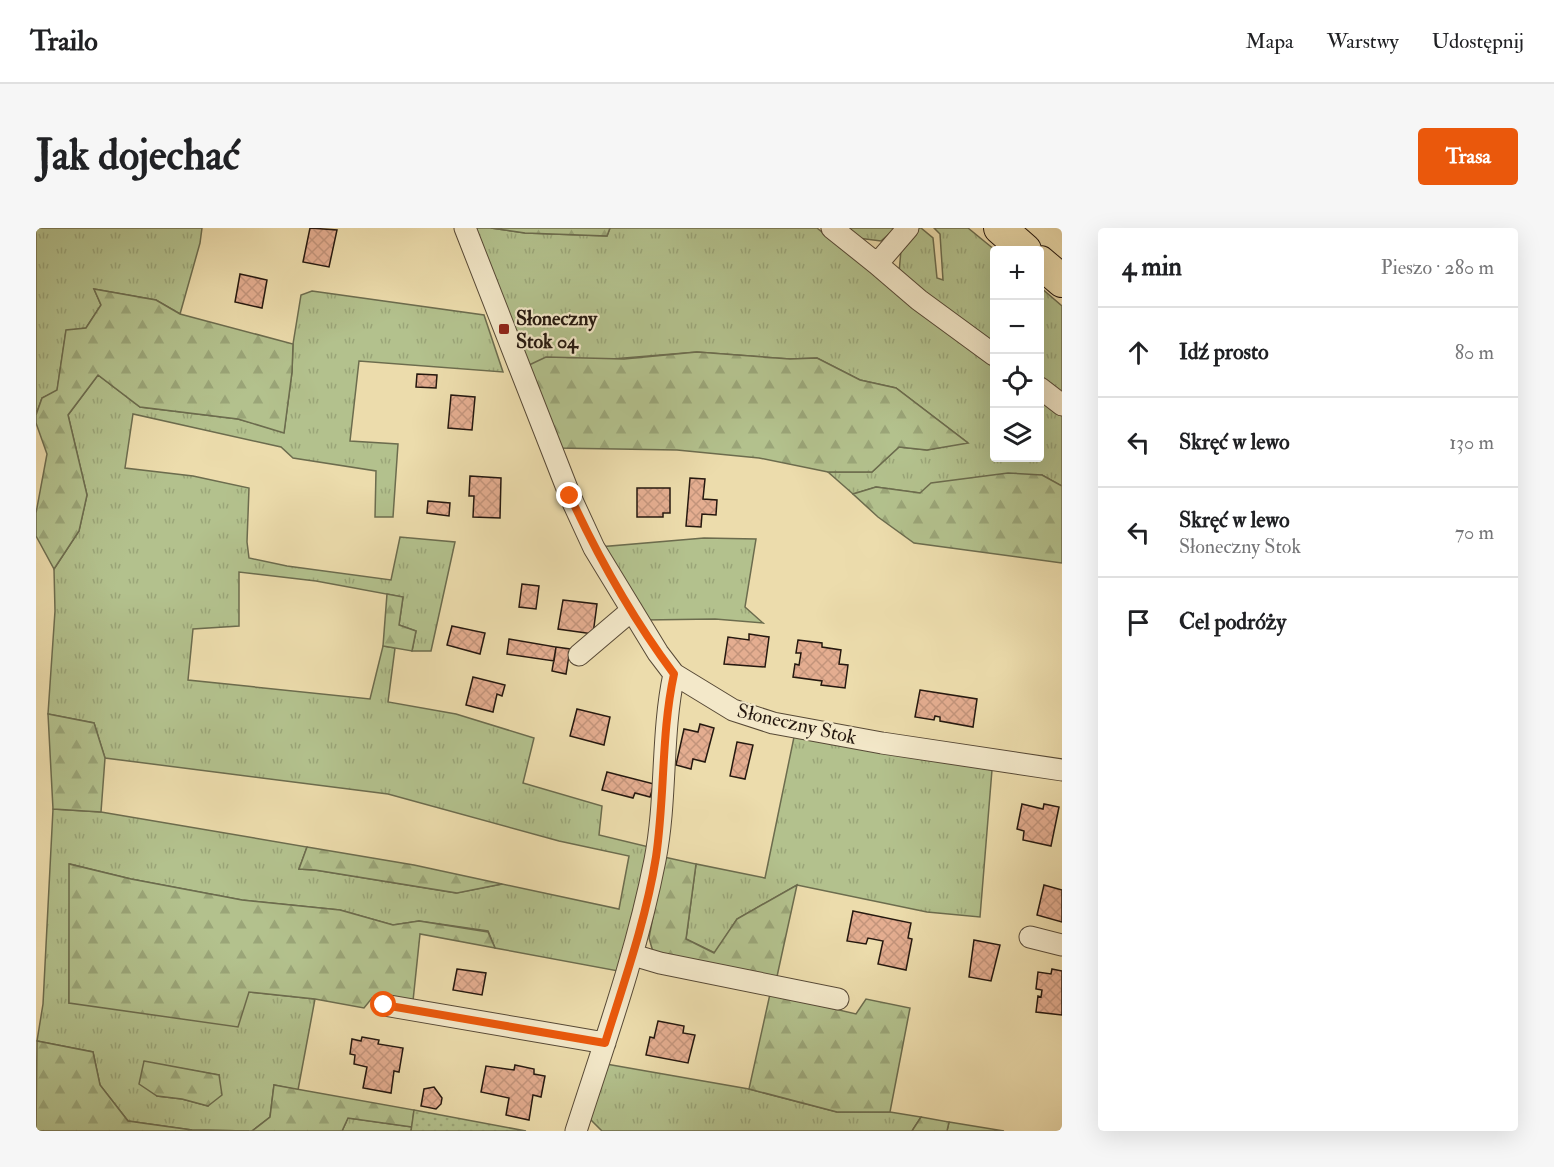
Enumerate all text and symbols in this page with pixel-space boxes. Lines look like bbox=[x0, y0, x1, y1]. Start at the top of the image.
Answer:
text: Trailo bbox=[30, 24, 98, 59]
text: Mapa bbox=[1246, 28, 1294, 55]
text: Warstwy bbox=[1327, 28, 1399, 55]
text: Udostępnij bbox=[1432, 28, 1524, 55]
button: Trasa bbox=[1418, 128, 1518, 185]
text: Jak dojechać bbox=[36, 130, 240, 182]
map controls bbox=[990, 246, 1044, 462]
button: + bbox=[990, 246, 1044, 300]
text: 4 min bbox=[1122, 251, 1182, 283]
text: Pieszo · 280 m bbox=[1381, 255, 1494, 280]
button: − bbox=[990, 300, 1044, 354]
place label: Słoneczny Stok 04 bbox=[516, 306, 598, 354]
marker: Słoneczny Stok 04 bbox=[497, 322, 511, 336]
icon: ahead bbox=[1122, 336, 1155, 369]
text: Idź prosto bbox=[1179, 338, 1269, 366]
text: 80 m bbox=[1455, 340, 1494, 365]
button: locate bbox=[990, 354, 1044, 408]
button: layers bbox=[990, 408, 1044, 462]
icon: left bbox=[1122, 426, 1155, 459]
text: Skręć w lewo bbox=[1179, 428, 1290, 456]
text: 130 m bbox=[1449, 430, 1494, 455]
route end bbox=[556, 482, 582, 508]
text: Skręć w lewo bbox=[1179, 506, 1290, 534]
icon: left bbox=[1122, 516, 1155, 549]
text: 70 m bbox=[1455, 520, 1494, 545]
text: Słoneczny Stok bbox=[1179, 534, 1301, 559]
icon: arrive bbox=[1122, 606, 1155, 639]
text: Cel podróży bbox=[1179, 608, 1286, 636]
street label: Słoneczny Stok bbox=[735, 698, 860, 750]
route start bbox=[370, 991, 396, 1017]

